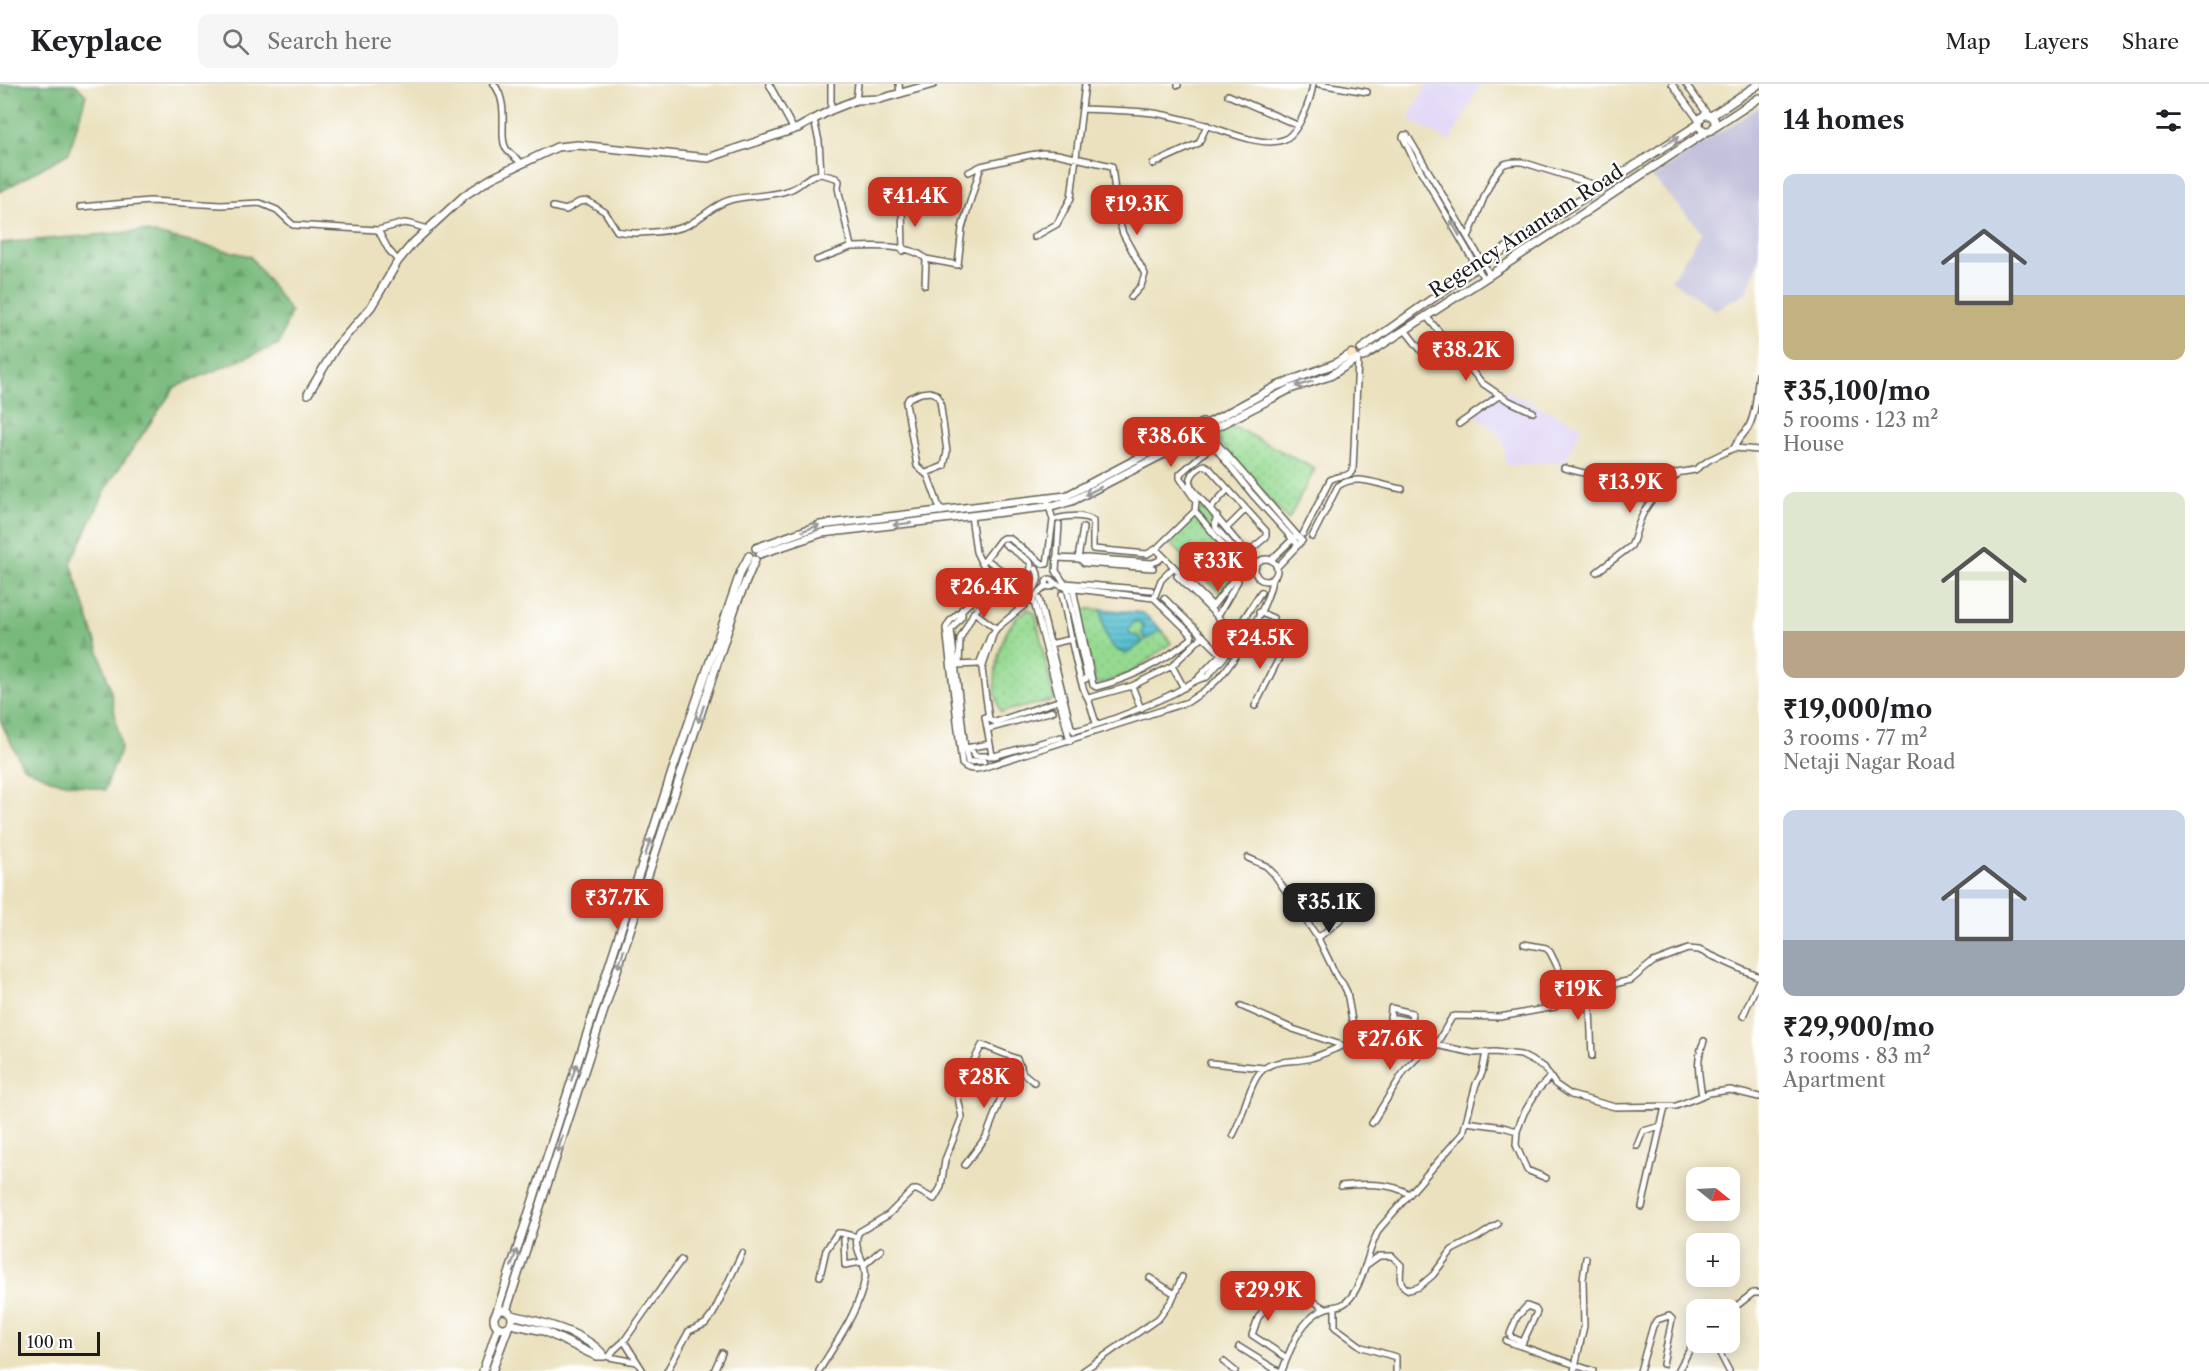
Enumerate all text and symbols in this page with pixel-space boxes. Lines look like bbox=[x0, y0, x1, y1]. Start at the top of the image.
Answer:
search box bbox=[198, 14, 618, 68]
text: Keyplace bbox=[30, 24, 162, 58]
icon: search bbox=[219, 25, 252, 58]
text: Search here bbox=[267, 28, 392, 55]
text: Map bbox=[1946, 29, 1991, 54]
text: Layers bbox=[2024, 29, 2089, 54]
text: Share bbox=[2122, 29, 2179, 54]
text: 14 homes bbox=[1783, 104, 1905, 136]
icon: filters bbox=[2152, 104, 2185, 137]
one-way arrow bbox=[1663, 135, 1680, 148]
street label: Regency Anantam Road bbox=[1424, 159, 1628, 303]
pin: ₹41.4K bbox=[866, 177, 964, 228]
text: ₹41.4K bbox=[882, 184, 948, 208]
pin: ₹19.3K bbox=[1088, 185, 1186, 236]
text: ₹19.3K bbox=[1105, 192, 1169, 216]
icon: home bbox=[1930, 213, 2038, 321]
one-way arrow bbox=[1448, 220, 1460, 237]
pin: ₹38.2K bbox=[1417, 331, 1515, 382]
text: ₹38.2K bbox=[1432, 338, 1500, 362]
text: ₹35,100/mo bbox=[1783, 375, 1930, 407]
one-way arrow bbox=[1295, 379, 1314, 390]
text: 5 rooms · 123 m² bbox=[1783, 408, 1939, 432]
pin: ₹38.6K bbox=[1122, 417, 1220, 468]
text: ₹38.6K bbox=[1137, 424, 1205, 448]
text: House bbox=[1783, 432, 1844, 456]
pin: ₹13.9K bbox=[1581, 463, 1679, 514]
text: ₹13.9K bbox=[1598, 470, 1662, 494]
one-way arrow bbox=[1084, 486, 1102, 497]
one-way arrow bbox=[892, 519, 912, 530]
one-way arrow bbox=[801, 522, 820, 533]
icon: home bbox=[1930, 531, 2038, 639]
pin: ₹33K bbox=[1182, 542, 1254, 593]
text: ₹33K bbox=[1193, 549, 1243, 573]
pin: ₹26.4K bbox=[935, 568, 1033, 619]
text: ₹26.4K bbox=[950, 575, 1018, 599]
pin: ₹24.5K bbox=[1211, 619, 1309, 670]
text: ₹24.5K bbox=[1226, 626, 1294, 650]
text: ₹19,000/mo bbox=[1783, 693, 1932, 725]
one-way arrow bbox=[694, 704, 705, 723]
text: 3 rooms · 77 m² bbox=[1783, 726, 1927, 750]
text: Netaji Nagar Road bbox=[1783, 750, 1955, 774]
one-way arrow bbox=[643, 838, 654, 857]
icon: home bbox=[1930, 849, 2038, 957]
pin: ₹37.7K bbox=[568, 879, 666, 930]
pin: ₹35.1K bbox=[1280, 883, 1378, 934]
text: ₹37.7K bbox=[585, 886, 649, 910]
text: ₹35.1K bbox=[1297, 890, 1361, 914]
one-way arrow bbox=[614, 949, 625, 968]
pin: ₹19K bbox=[1542, 970, 1614, 1021]
text: ₹19K bbox=[1554, 977, 1602, 1001]
text: ₹29,900/mo bbox=[1783, 1011, 1935, 1043]
pin: ₹27.6K bbox=[1341, 1020, 1439, 1071]
text: ₹27.6K bbox=[1357, 1027, 1423, 1051]
text: 3 rooms · 83 m² bbox=[1783, 1044, 1931, 1068]
pin: ₹28K bbox=[948, 1058, 1020, 1109]
one-way arrow bbox=[569, 1063, 580, 1082]
text: ₹28K bbox=[958, 1065, 1010, 1089]
text: Apartment bbox=[1783, 1068, 1886, 1092]
one-way arrow bbox=[554, 1134, 565, 1153]
north arrow bbox=[1686, 1167, 1740, 1221]
map controls bbox=[1686, 1167, 1740, 1353]
button: + bbox=[1686, 1233, 1740, 1287]
one-way arrow bbox=[509, 1249, 520, 1268]
pin: ₹29.9K bbox=[1219, 1271, 1317, 1322]
text: ₹29.9K bbox=[1234, 1278, 1302, 1302]
button: − bbox=[1686, 1299, 1740, 1353]
scale bar bbox=[18, 1329, 100, 1356]
text: 100 m bbox=[27, 1332, 73, 1352]

